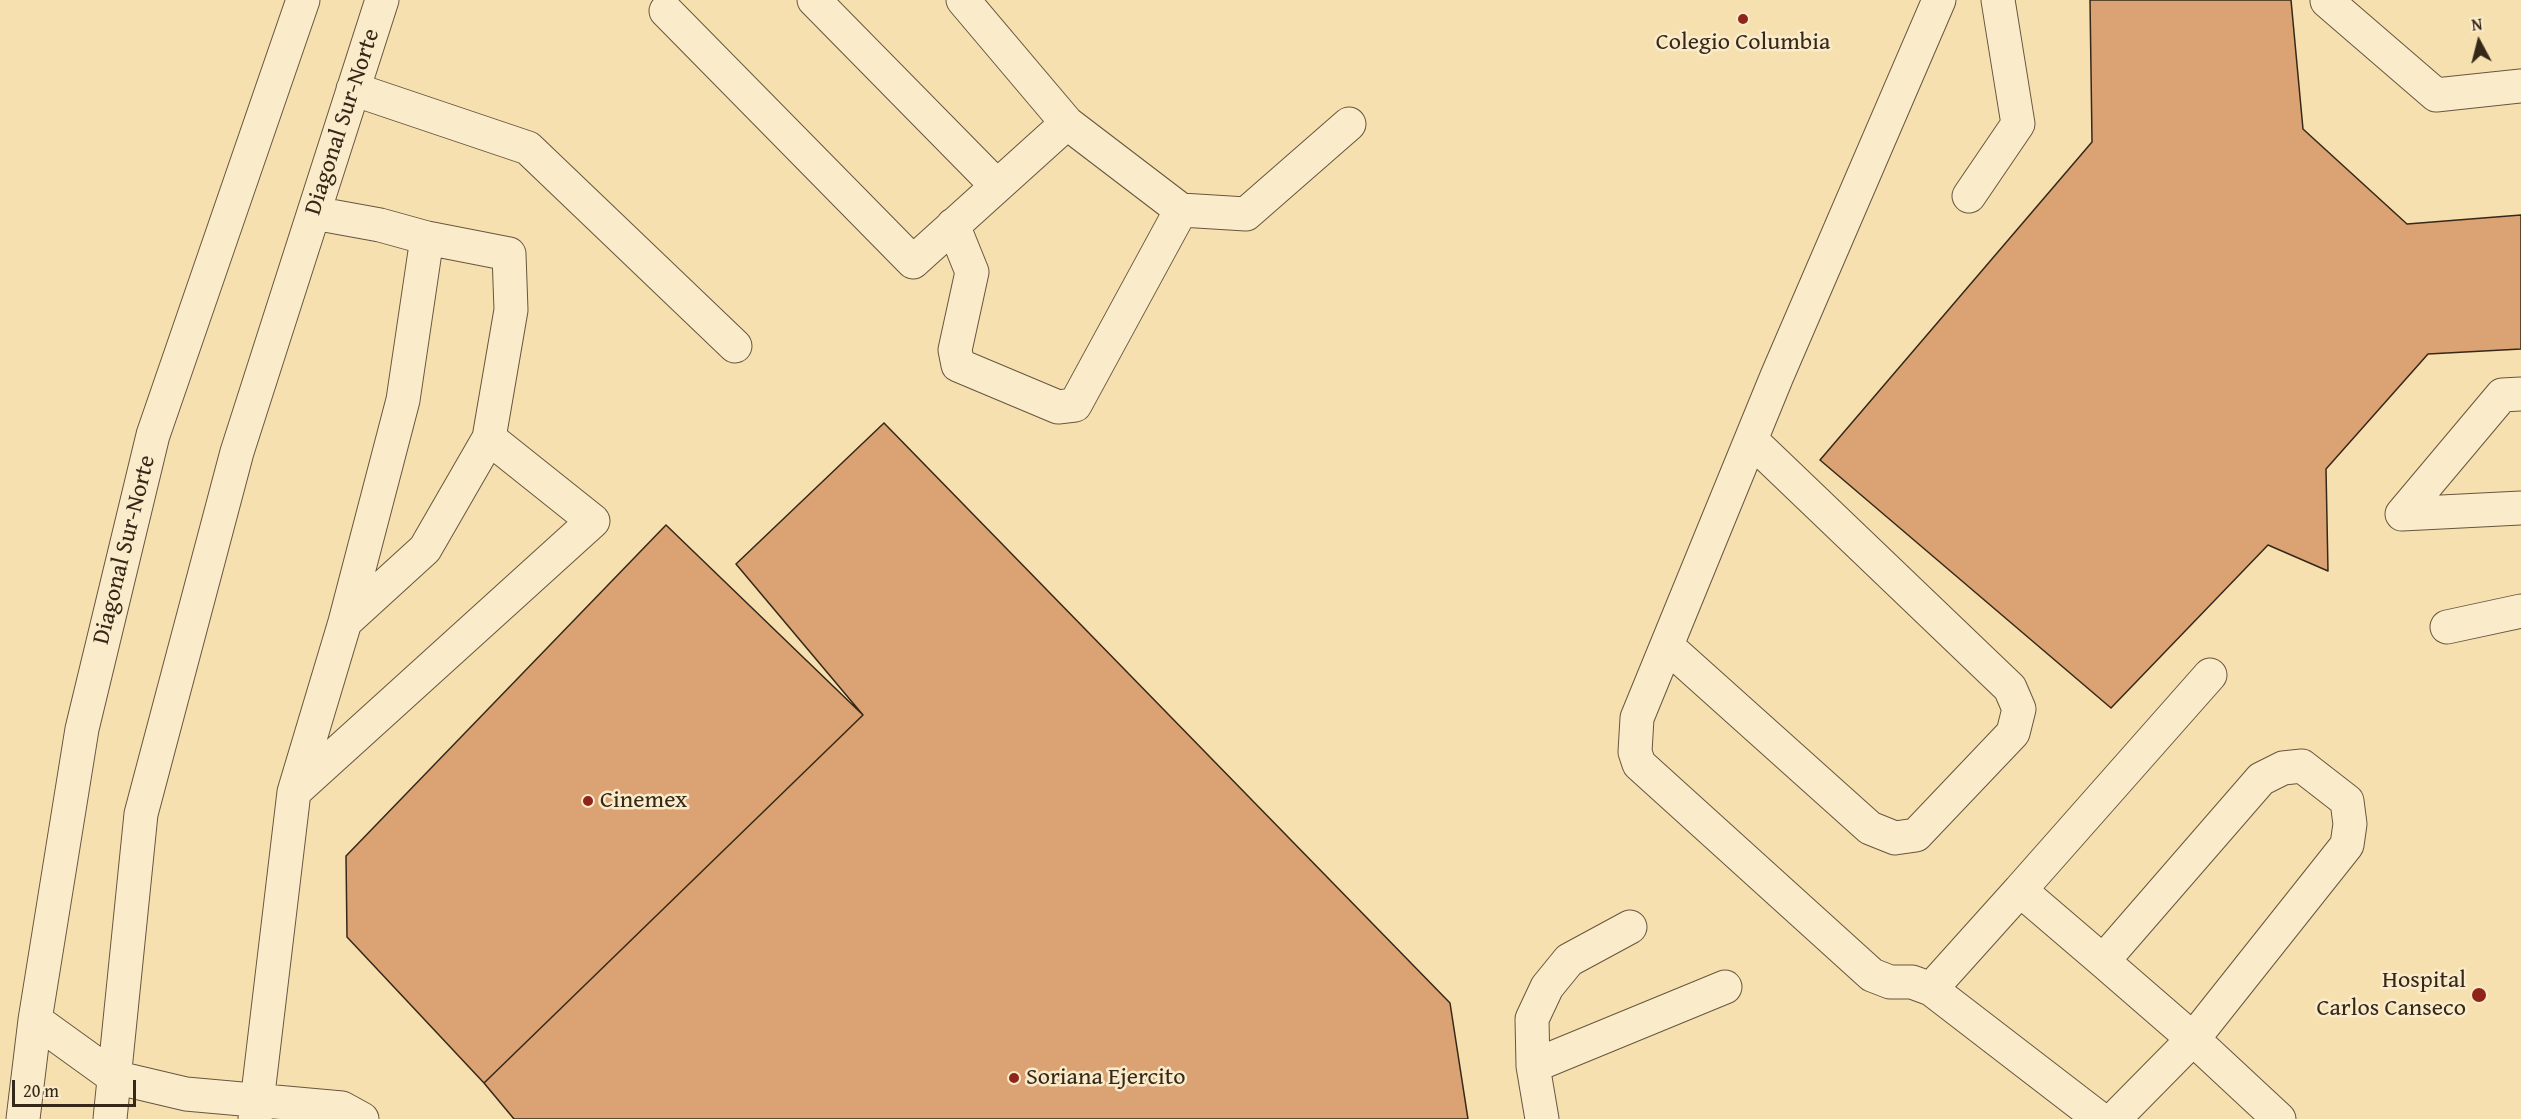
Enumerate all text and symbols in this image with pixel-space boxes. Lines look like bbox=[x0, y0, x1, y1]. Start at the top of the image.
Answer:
marker: Colegio Columbia bbox=[1736, 12, 1750, 26]
north arrow bbox=[2449, 12, 2509, 72]
text: N bbox=[2470, 12, 2484, 37]
street label: Diagonal Sur-Norte bbox=[299, 25, 387, 219]
place label: Colegio Columbia bbox=[1656, 29, 1830, 57]
street label: Diagonal Sur-Norte bbox=[88, 452, 162, 648]
place label: Cinemex bbox=[600, 787, 687, 815]
marker: Cinemex bbox=[581, 794, 595, 808]
place label: Hospital Carlos Canseco bbox=[2316, 967, 2466, 1023]
marker: Hospital Carlos Canseco bbox=[2470, 986, 2488, 1004]
place label: Soriana Ejercito bbox=[1026, 1064, 1186, 1092]
scale bar bbox=[15, 1068, 140, 1106]
marker: Soriana Ejercito bbox=[1007, 1071, 1021, 1085]
text: 20 m bbox=[23, 1077, 59, 1104]

